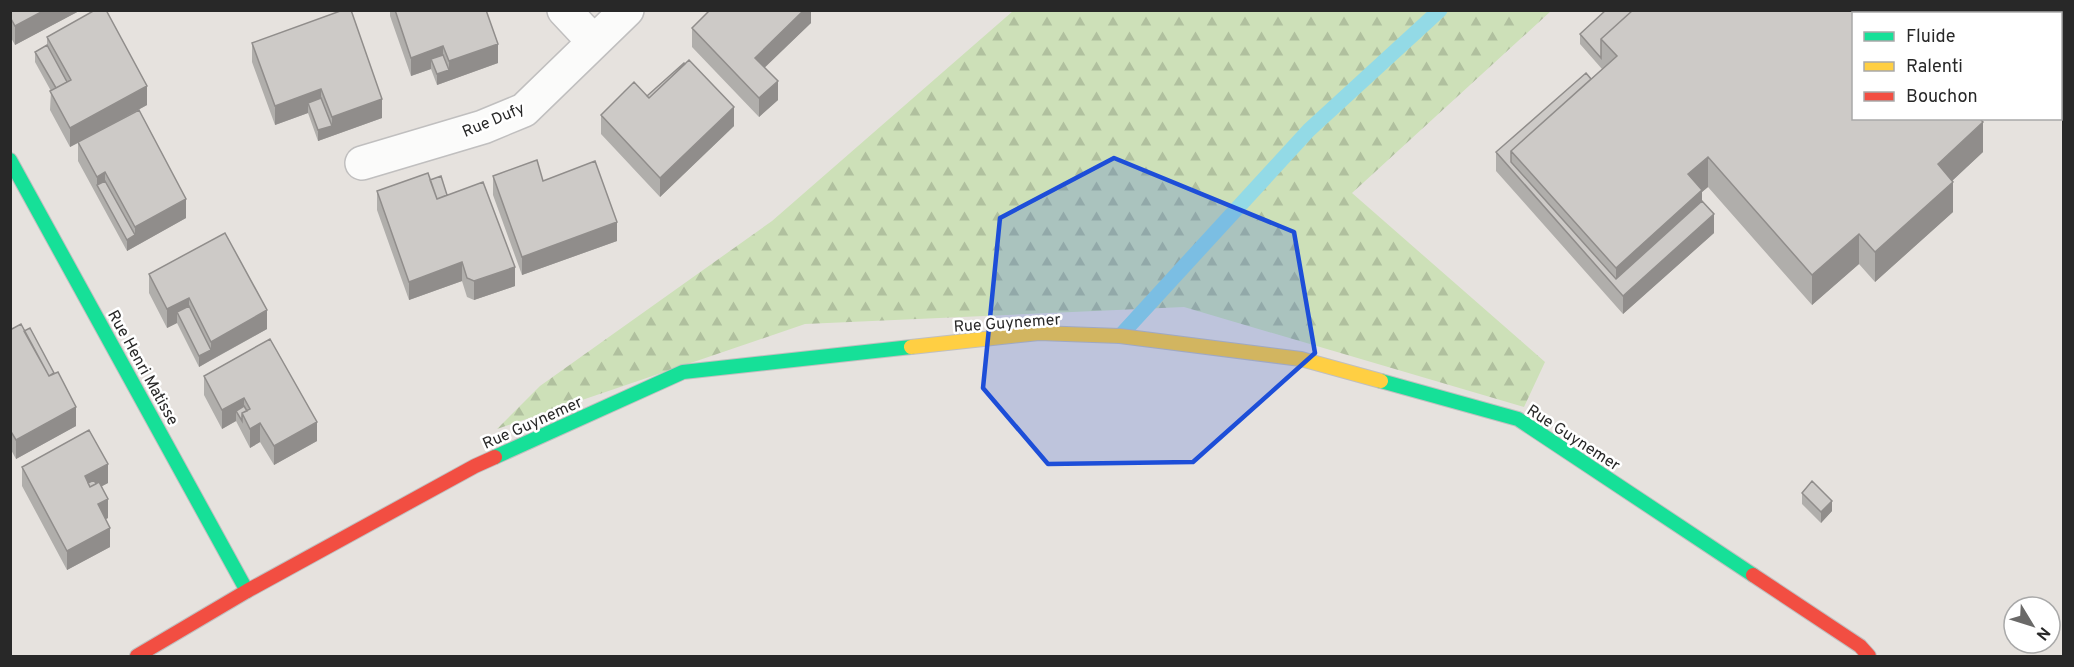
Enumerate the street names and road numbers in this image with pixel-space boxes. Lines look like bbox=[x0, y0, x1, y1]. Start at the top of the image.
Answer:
street label: Rue Dufy bbox=[460, 99, 528, 143]
street label: Rue Henri Matisse bbox=[102, 307, 182, 429]
street label: Rue Guynemer bbox=[953, 310, 1061, 338]
street label: Rue Guynemer bbox=[480, 393, 586, 455]
street label: Rue Guynemer bbox=[1522, 401, 1623, 476]

